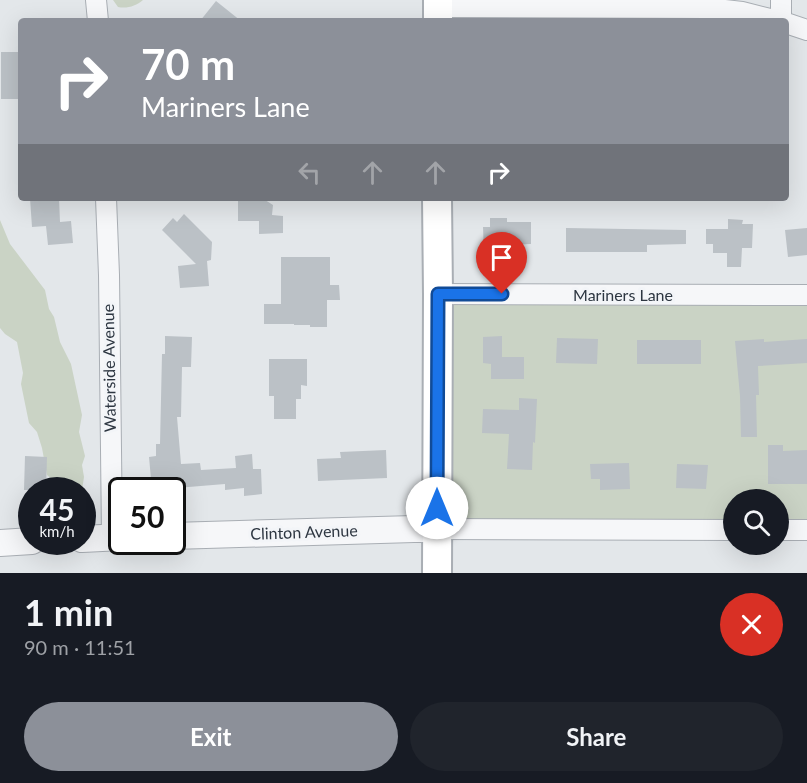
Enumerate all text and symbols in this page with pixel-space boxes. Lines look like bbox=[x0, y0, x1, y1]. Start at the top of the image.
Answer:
text: 70 m bbox=[141, 39, 235, 89]
icon: right bbox=[42, 42, 120, 120]
text: Mariners Lane bbox=[141, 90, 310, 123]
icon: left bbox=[293, 156, 326, 189]
icon: ahead bbox=[356, 156, 389, 189]
icon: ahead bbox=[419, 156, 452, 189]
icon: right bbox=[482, 156, 515, 189]
pin bbox=[476, 232, 527, 294]
icon: arrive bbox=[485, 241, 518, 274]
street label: Mariners Lane bbox=[573, 285, 673, 304]
street label: Waterside Avenue bbox=[98, 304, 119, 432]
position arrow bbox=[405, 476, 469, 540]
speed limit sign: 50 bbox=[108, 477, 186, 555]
map controls bbox=[723, 489, 789, 555]
button: search bbox=[723, 489, 789, 555]
text: 45 bbox=[40, 491, 74, 527]
street label: Clinton Avenue bbox=[250, 520, 358, 543]
text: km/h bbox=[39, 522, 75, 540]
text: 1 min bbox=[24, 590, 113, 634]
button: close bbox=[720, 593, 783, 656]
text: 90 m · 11:51 bbox=[24, 635, 136, 659]
button: Exit bbox=[24, 702, 398, 771]
button: Share bbox=[410, 702, 783, 771]

